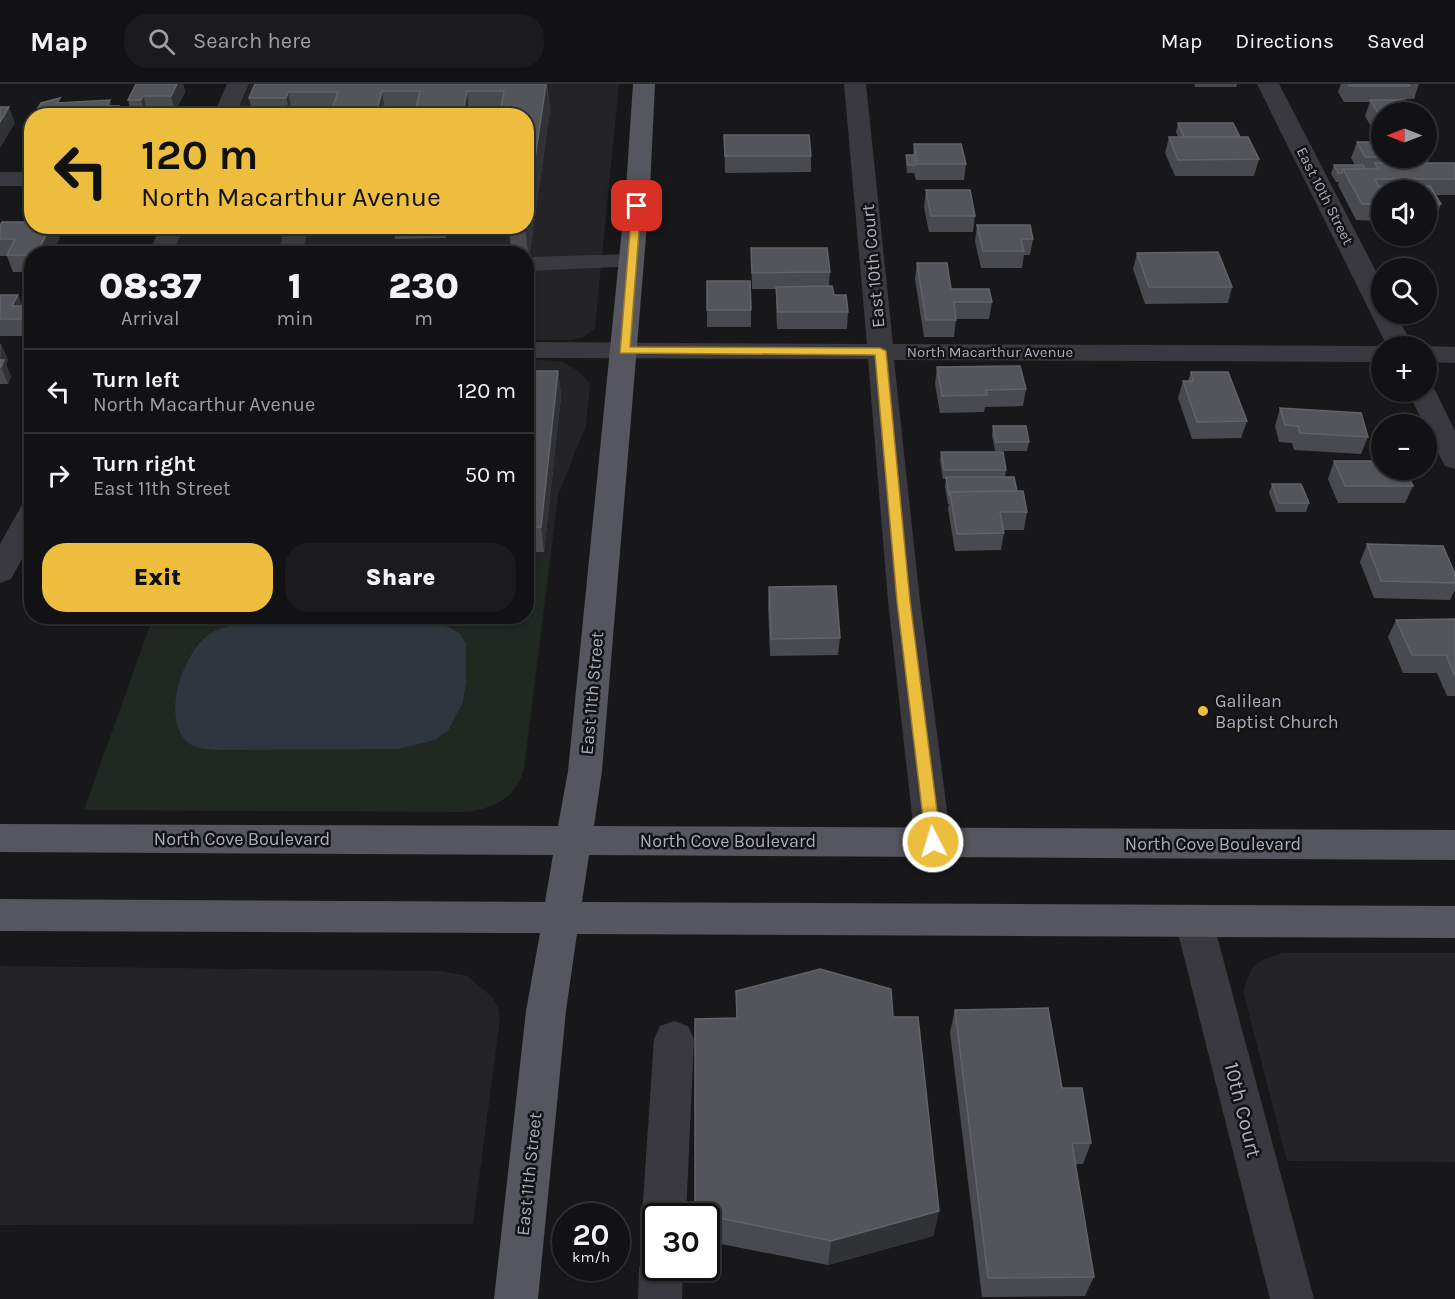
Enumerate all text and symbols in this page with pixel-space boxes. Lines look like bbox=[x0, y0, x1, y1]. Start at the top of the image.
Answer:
search box bbox=[124, 14, 544, 68]
text: Map bbox=[30, 25, 88, 58]
icon: search bbox=[145, 25, 178, 58]
text: Search here bbox=[193, 28, 311, 54]
text: Map bbox=[1161, 29, 1202, 53]
text: Directions bbox=[1235, 29, 1334, 53]
text: Saved bbox=[1367, 29, 1425, 53]
north arrow bbox=[1371, 102, 1437, 168]
map controls bbox=[1371, 102, 1437, 480]
text: 120 m bbox=[141, 130, 258, 180]
icon: left bbox=[42, 132, 120, 210]
street label: East 10th Street bbox=[1293, 144, 1357, 248]
pin bbox=[611, 180, 662, 231]
button: sound bbox=[1371, 180, 1437, 246]
text: North Macarthur Avenue bbox=[141, 181, 441, 213]
icon: arrive bbox=[620, 189, 653, 222]
street label: East 10th Court bbox=[857, 203, 889, 329]
button: search bbox=[1371, 258, 1437, 324]
text: 08:37 bbox=[99, 265, 202, 307]
text: 1 bbox=[288, 265, 302, 307]
text: 230 bbox=[388, 265, 459, 307]
text: Arrival bbox=[121, 307, 180, 330]
text: min bbox=[277, 307, 313, 330]
text: m bbox=[414, 307, 433, 330]
button: + bbox=[1371, 336, 1437, 402]
street label: North Macarthur Avenue bbox=[907, 343, 1073, 361]
text: Turn left bbox=[93, 367, 180, 393]
icon: left bbox=[42, 375, 75, 408]
text: 120 m bbox=[457, 378, 516, 404]
text: North Macarthur Avenue bbox=[93, 393, 315, 416]
button: − bbox=[1371, 414, 1437, 480]
text: Turn right bbox=[93, 451, 196, 477]
icon: right bbox=[42, 459, 75, 492]
text: 50 m bbox=[465, 462, 516, 488]
text: East 11th Street bbox=[93, 477, 231, 500]
button: Exit bbox=[42, 543, 273, 612]
button: Share bbox=[285, 543, 516, 612]
street label: East 11th Street bbox=[576, 630, 608, 756]
place label: Galilean Baptist Church bbox=[1215, 690, 1339, 733]
marker: Galilean Baptist Church bbox=[1196, 704, 1210, 718]
position arrow bbox=[901, 810, 965, 874]
street label: North Cove Boulevard bbox=[154, 828, 330, 850]
street label: North Cove Boulevard bbox=[640, 830, 816, 852]
street label: North Cove Boulevard bbox=[1125, 833, 1301, 855]
street label: 10th Court bbox=[1220, 1060, 1266, 1160]
street label: East 11th Street bbox=[512, 1111, 546, 1237]
speed limit sign: 30 bbox=[642, 1203, 720, 1281]
text: 20 bbox=[572, 1217, 610, 1253]
text: km/h bbox=[572, 1248, 610, 1266]

